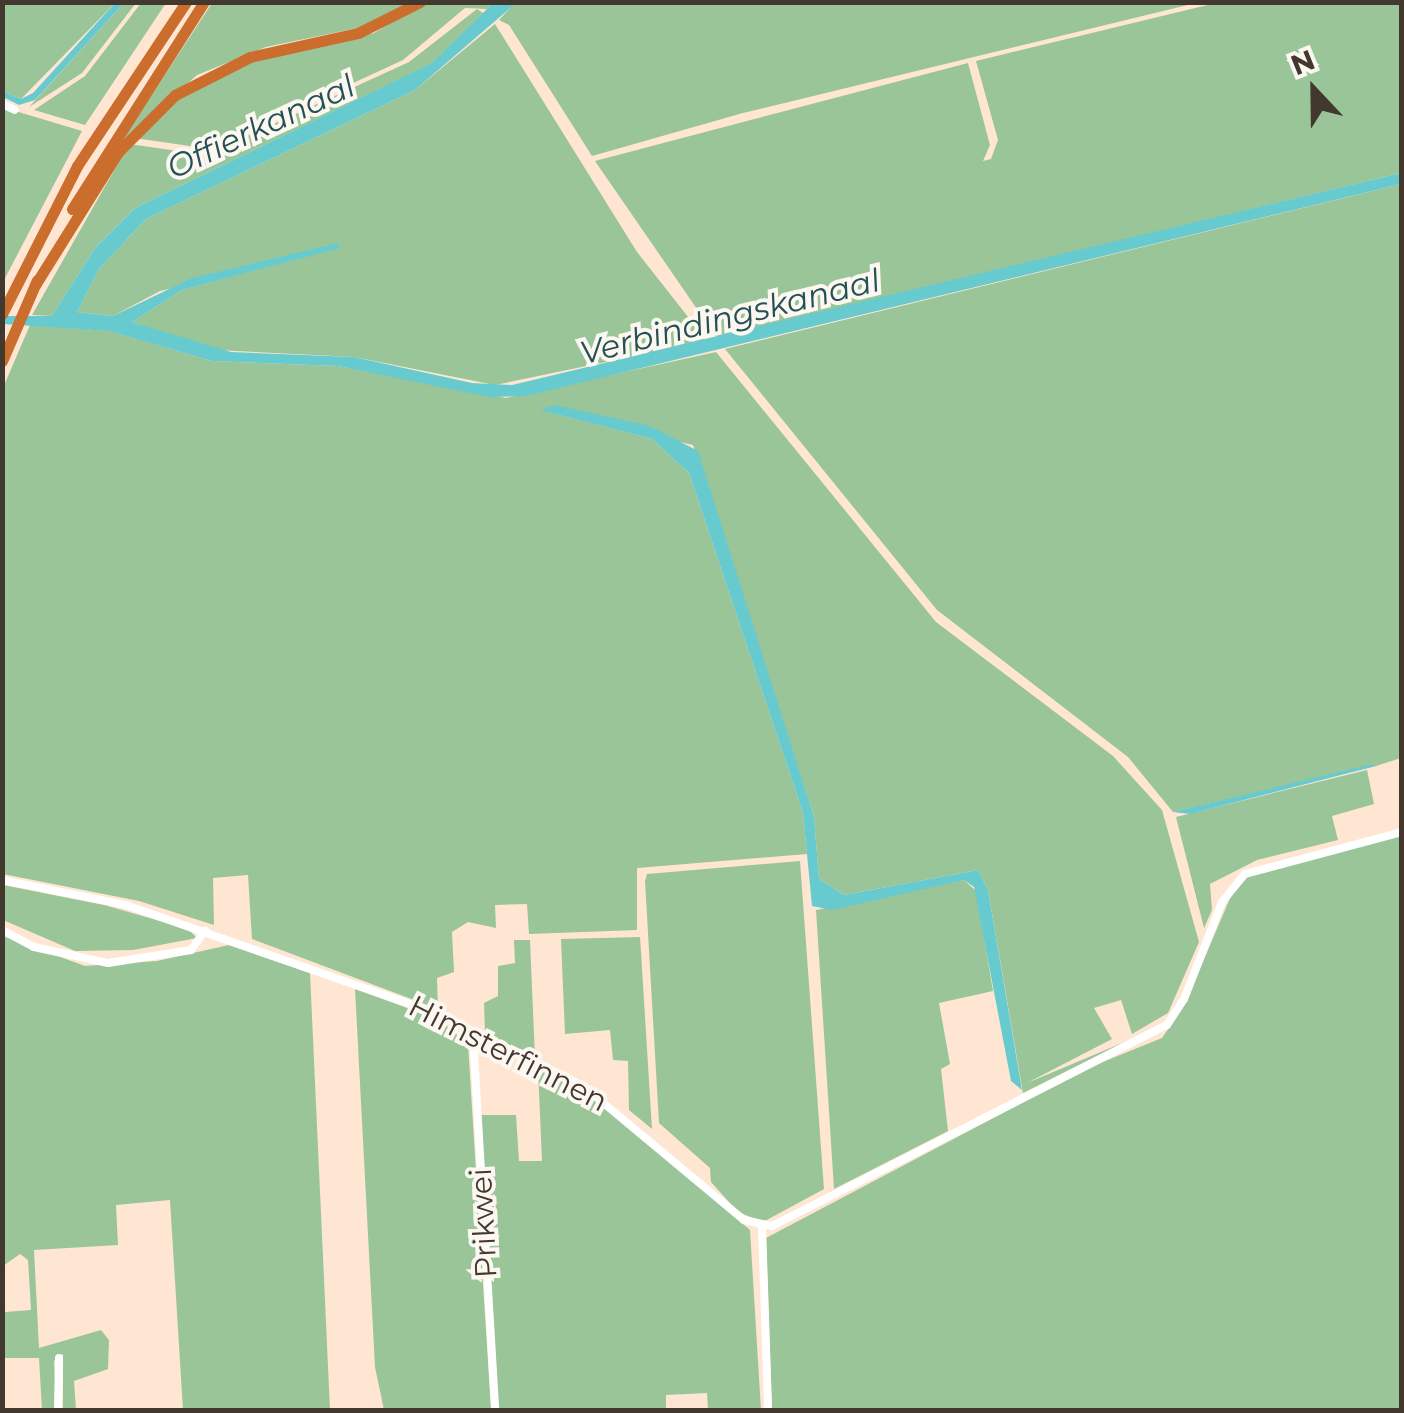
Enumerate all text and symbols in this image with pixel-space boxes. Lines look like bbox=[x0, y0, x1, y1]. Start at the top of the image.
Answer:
north arrow bbox=[1264, 40, 1364, 140]
text: N bbox=[1286, 42, 1320, 82]
water label: Offierkanaal bbox=[161, 67, 361, 187]
water label: Verbindingskanaal bbox=[576, 261, 884, 373]
street label: Himsterfinnen bbox=[403, 988, 613, 1120]
street label: Prikwei bbox=[463, 1167, 505, 1279]

